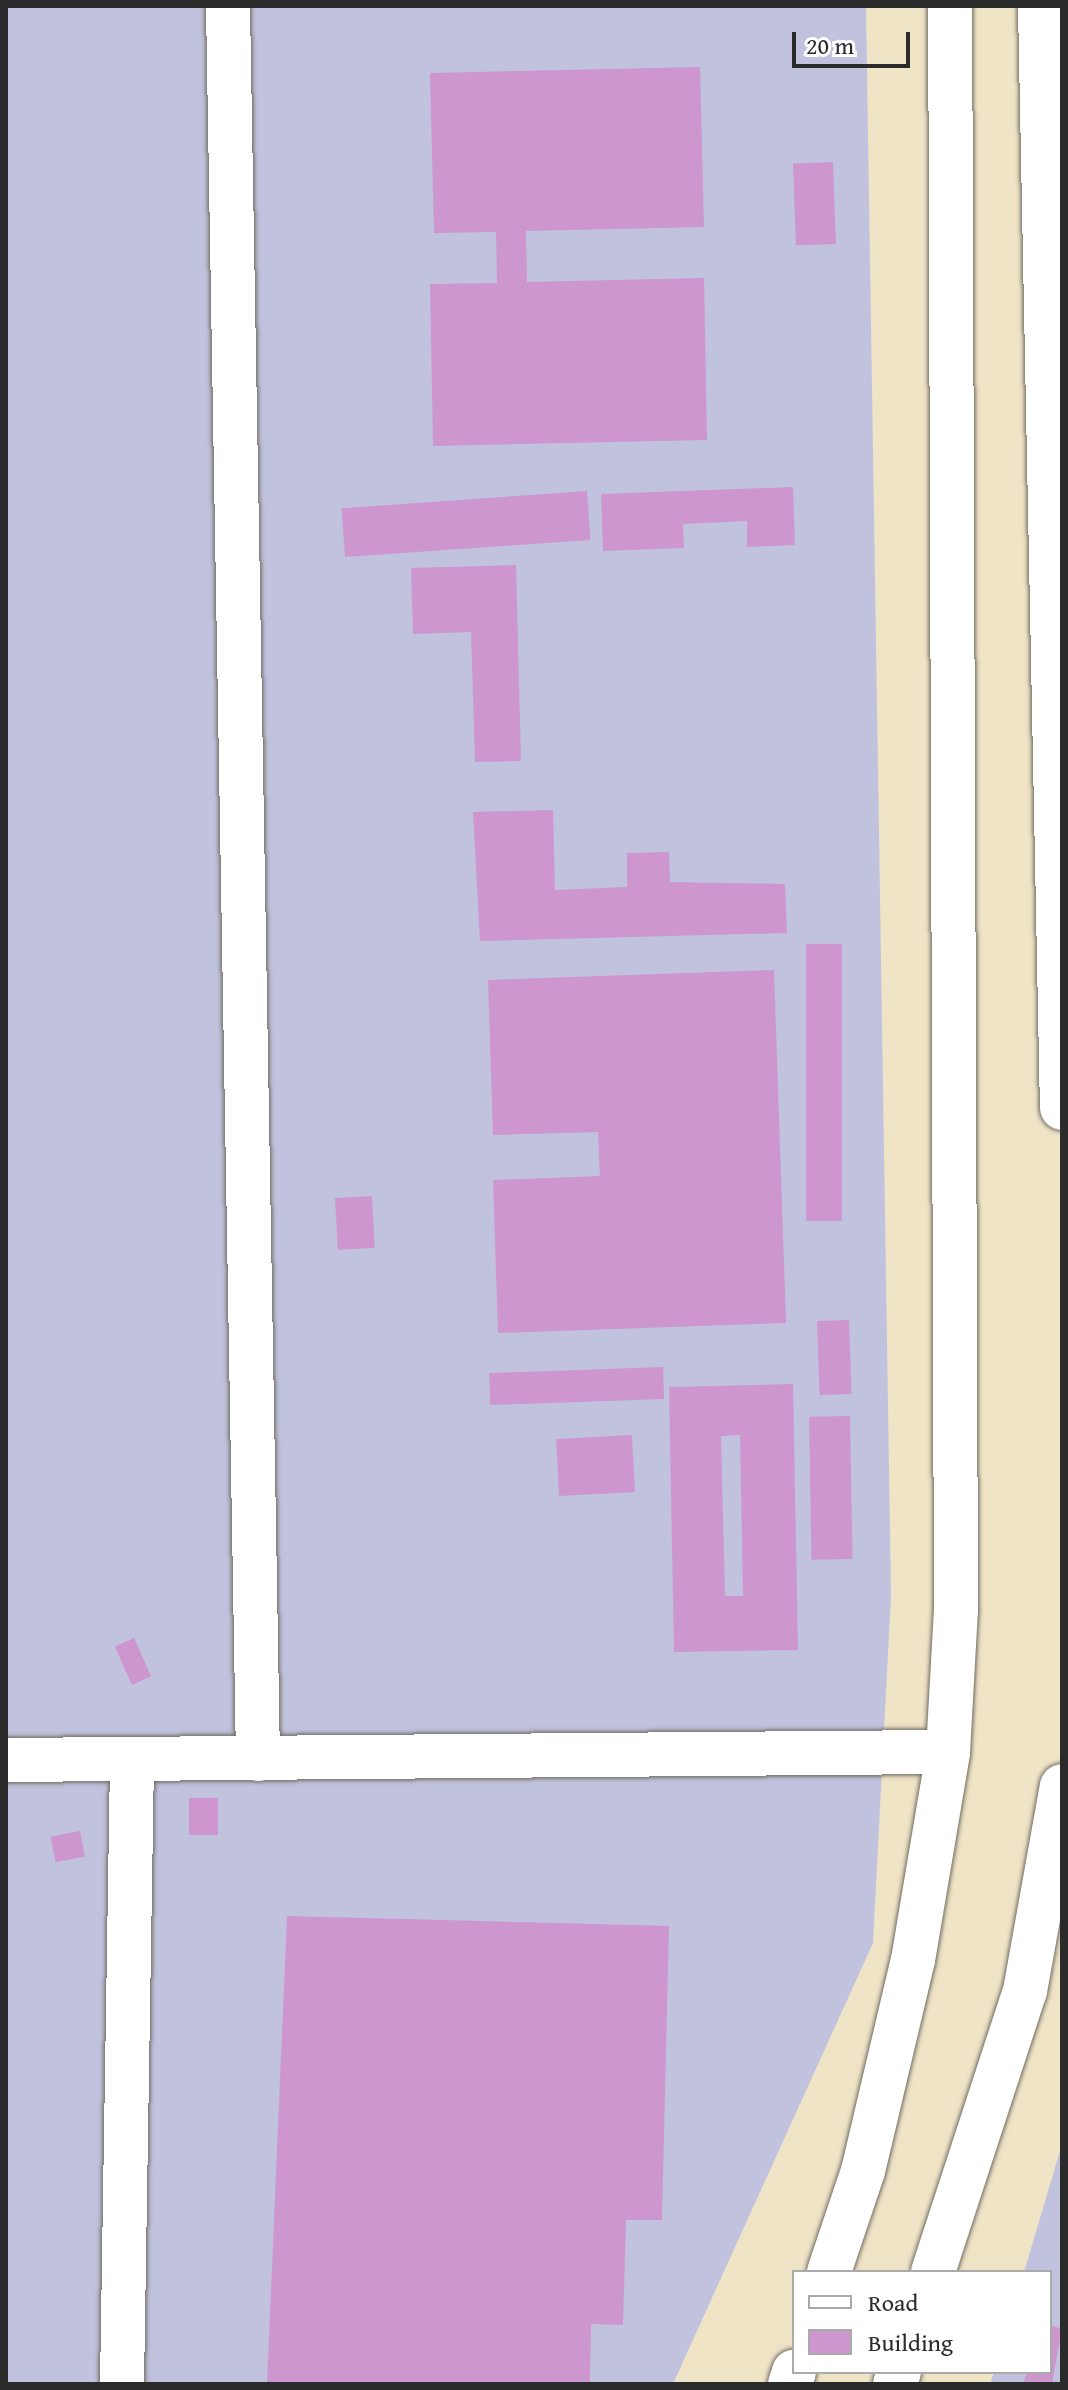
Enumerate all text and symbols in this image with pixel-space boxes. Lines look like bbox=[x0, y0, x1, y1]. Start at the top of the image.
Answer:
scale bar bbox=[796, 16, 914, 66]
text: 20 m bbox=[806, 28, 854, 63]
legend bbox=[792, 2270, 1052, 2374]
text: Road bbox=[868, 2285, 918, 2320]
text: Building bbox=[868, 2325, 953, 2360]

